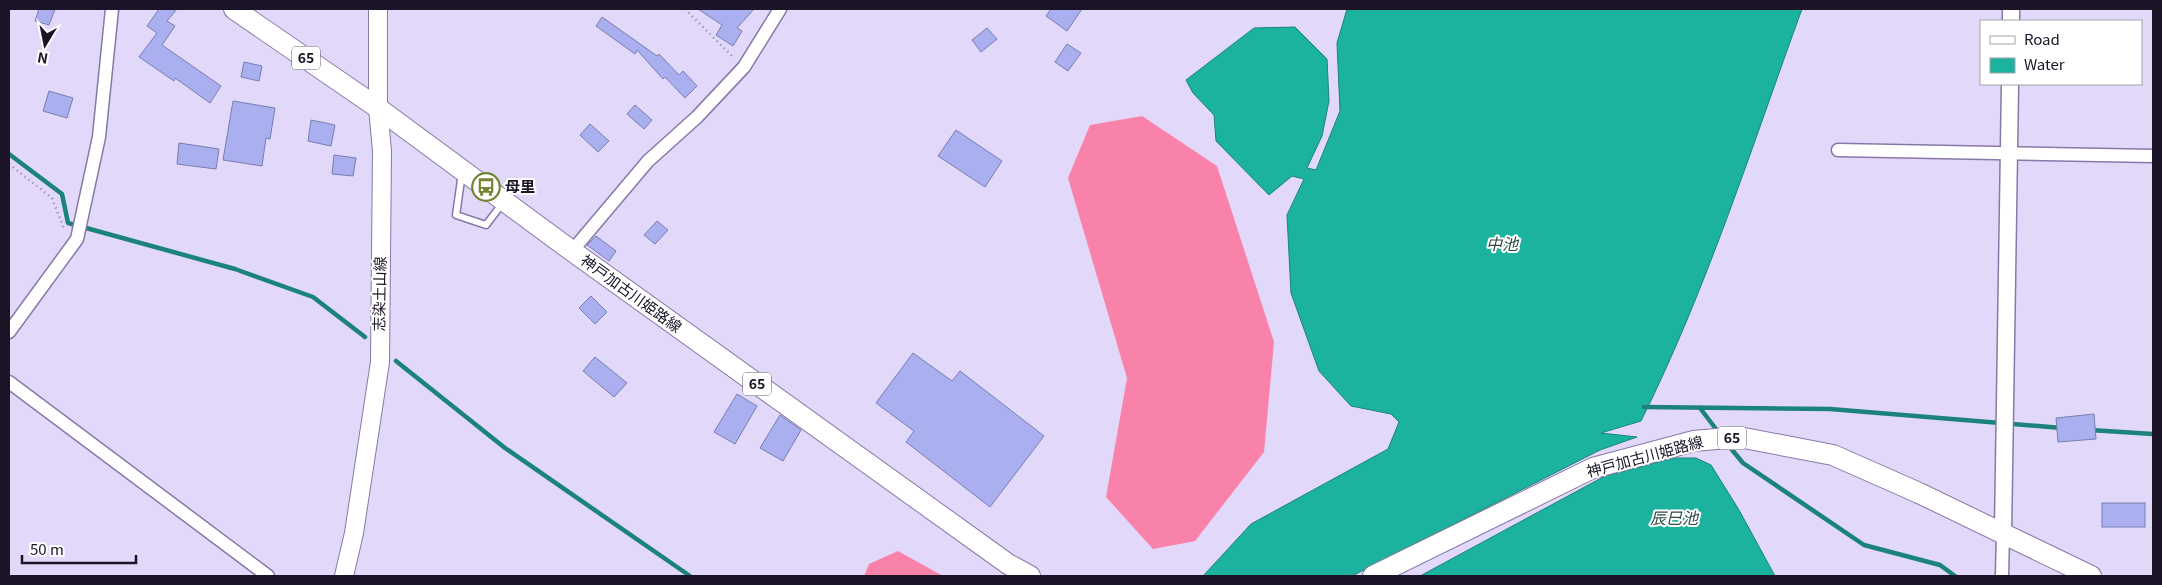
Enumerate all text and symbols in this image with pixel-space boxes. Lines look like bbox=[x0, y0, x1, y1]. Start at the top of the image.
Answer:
north arrow bbox=[20, 20, 70, 70]
legend bbox=[1980, 20, 2142, 85]
text: Road bbox=[2024, 28, 2060, 49]
road number: 65 bbox=[292, 46, 320, 70]
text: N bbox=[36, 48, 49, 70]
text: Water bbox=[2024, 53, 2065, 74]
bus stop icon: 母里 bbox=[471, 172, 501, 202]
place label: 母里 bbox=[505, 175, 535, 196]
water label: 中池 bbox=[1486, 231, 1520, 255]
street label: 神戸加古川姫路線 bbox=[577, 249, 687, 337]
street label: 志染土山線 bbox=[367, 256, 390, 332]
road number: 65 bbox=[743, 372, 771, 396]
road number: 65 bbox=[1718, 426, 1746, 449]
street label: 神戸加古川姫路線 bbox=[1584, 430, 1705, 481]
water label: 辰巳池 bbox=[1650, 505, 1700, 529]
scale bar bbox=[22, 532, 136, 564]
text: 50 m bbox=[30, 538, 64, 559]

